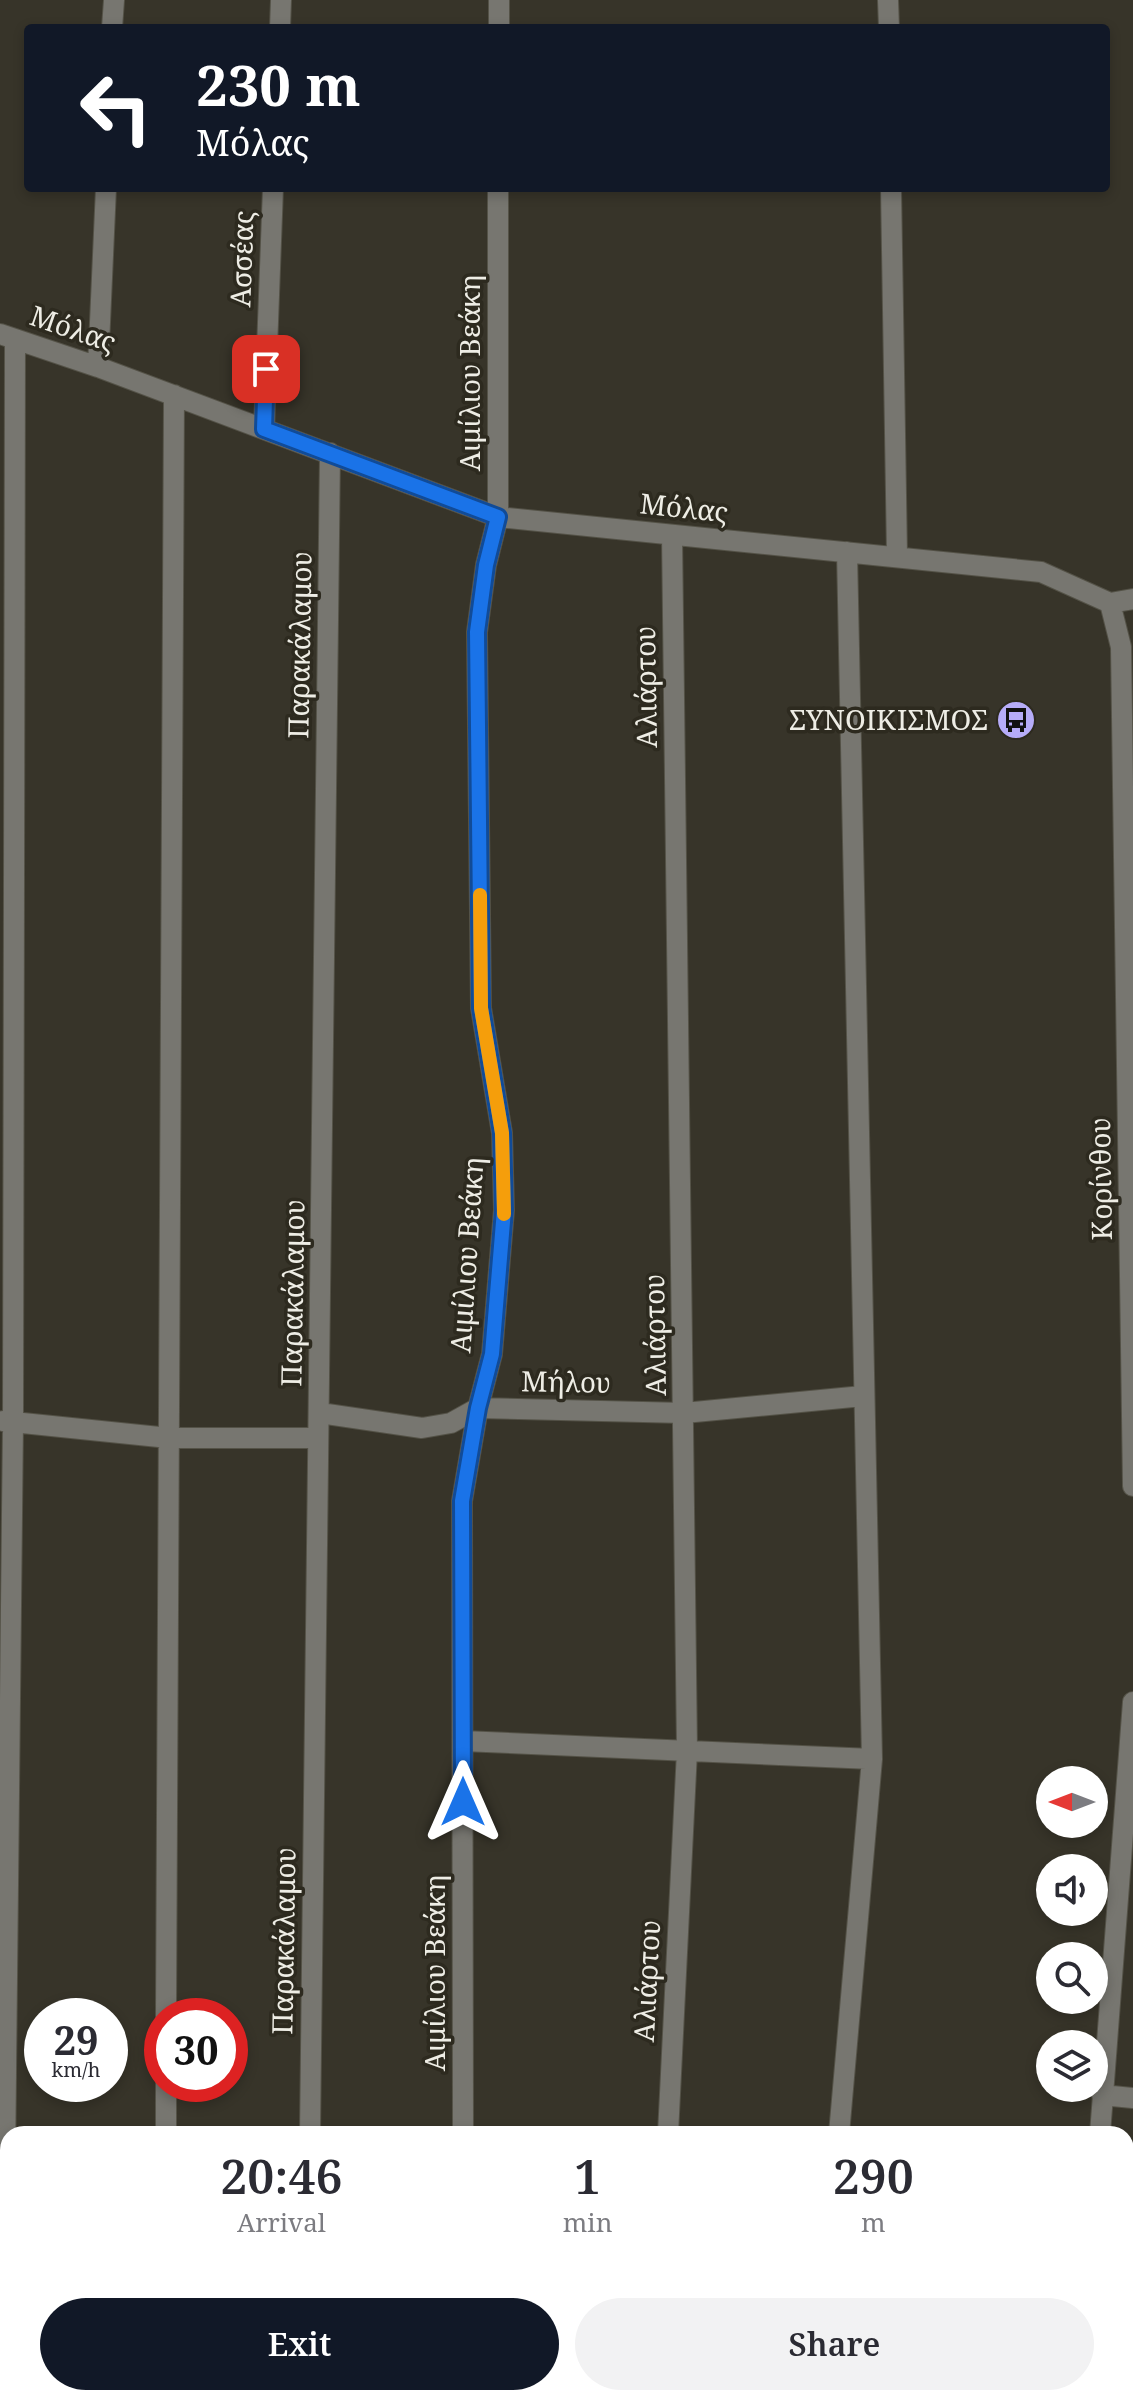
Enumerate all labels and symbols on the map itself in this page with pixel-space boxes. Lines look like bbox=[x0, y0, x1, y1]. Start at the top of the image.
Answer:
street label: Ασσέας bbox=[220, 210, 262, 308]
street label: Αιμίλιου Βεάκη bbox=[450, 275, 488, 471]
street label: Μόλας bbox=[25, 296, 121, 360]
pin bbox=[232, 335, 300, 403]
street label: Μόλας bbox=[638, 483, 730, 531]
street label: Παρακάλαμου bbox=[278, 551, 320, 739]
street label: Αλιάρτου bbox=[625, 626, 665, 748]
bus stop icon: ΣΥΝΟΙΚΙΣΜΟΣ bbox=[995, 699, 1037, 741]
place label: ΣΥΝΟΙΚΙΣΜΟΣ bbox=[789, 700, 988, 738]
street label: Κορίνθου bbox=[1080, 1117, 1120, 1241]
street label: Αιμίλιου Βεάκη bbox=[440, 1156, 492, 1354]
street label: Παρακάλαμου bbox=[271, 1199, 313, 1387]
street label: Αλιάρτου bbox=[634, 1274, 674, 1396]
street label: Μήλου bbox=[521, 1361, 611, 1401]
position arrow bbox=[421, 1760, 505, 1844]
north arrow bbox=[1036, 1766, 1108, 1838]
street label: Παρακάλαμου bbox=[262, 1847, 304, 2035]
street label: Αιμίλιου Βεάκη bbox=[415, 1875, 453, 2071]
street label: Αλιάρτου bbox=[624, 1919, 668, 2043]
speed limit sign: 30 bbox=[144, 1998, 248, 2102]

